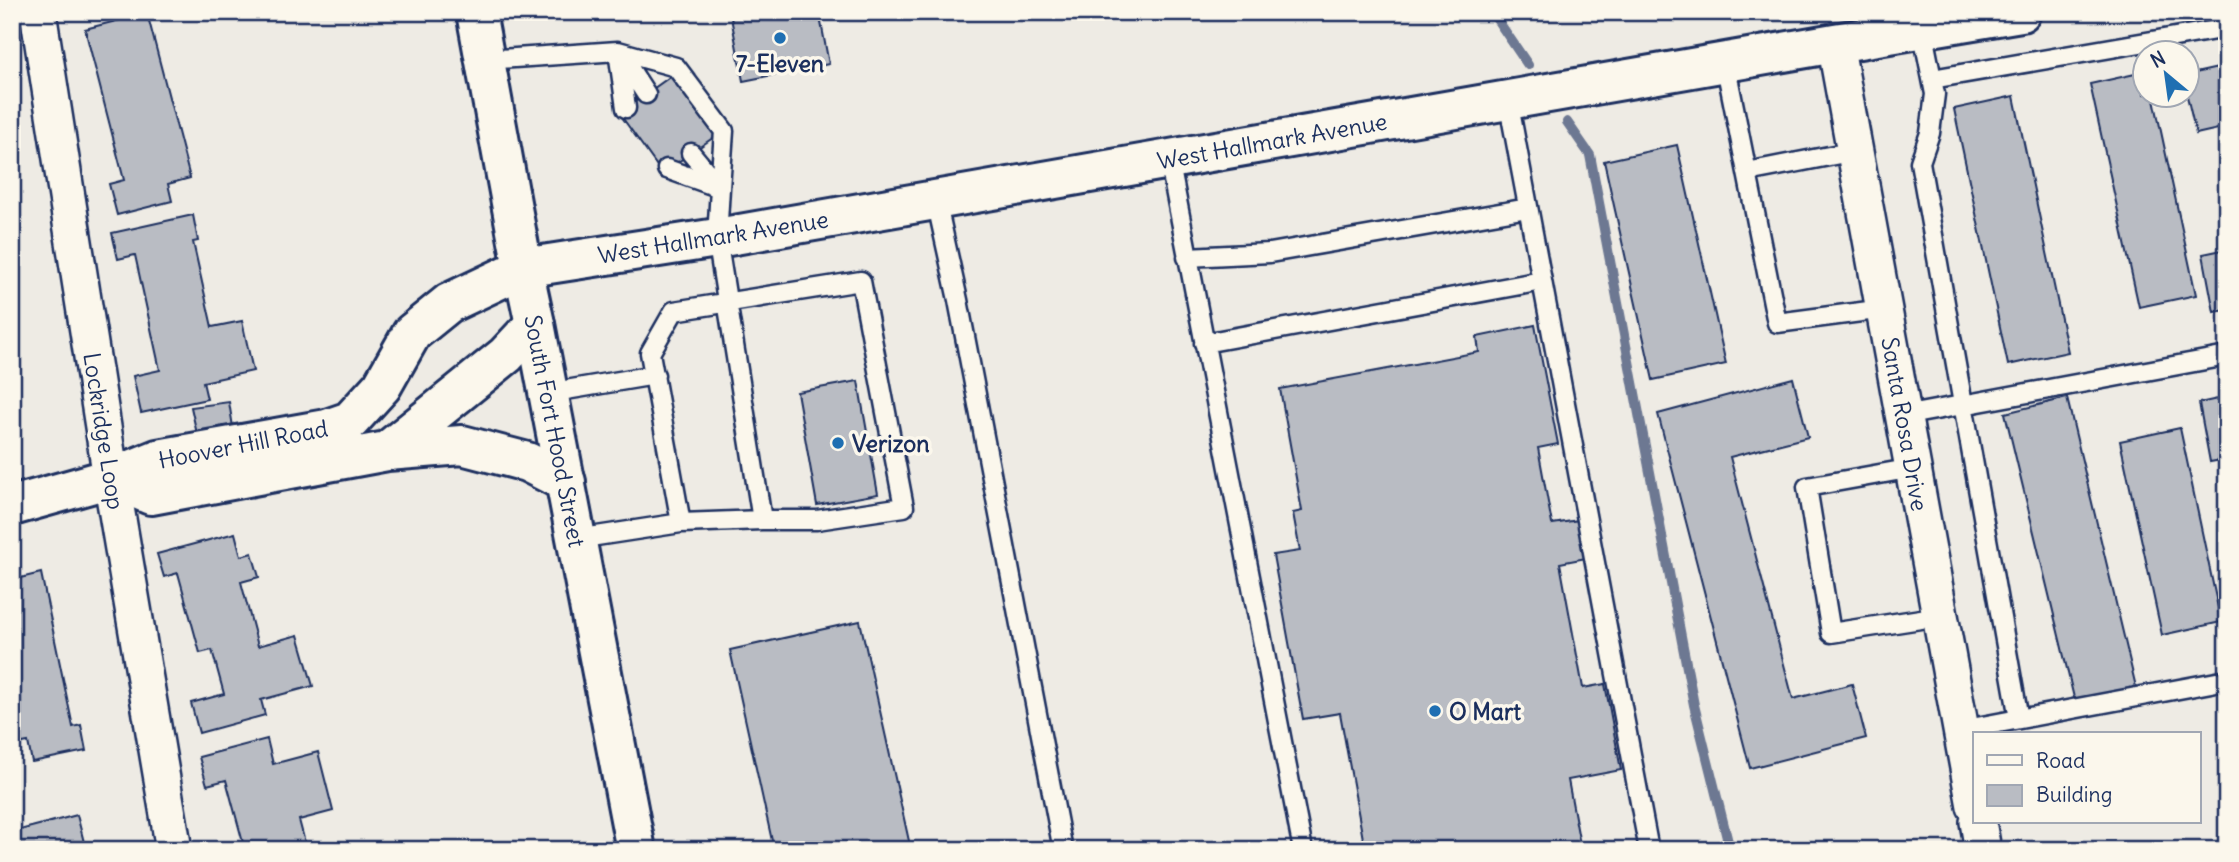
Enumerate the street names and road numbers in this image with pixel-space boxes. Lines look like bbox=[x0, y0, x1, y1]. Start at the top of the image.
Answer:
street label: West Hallmark Avenue bbox=[1155, 106, 1389, 176]
street label: West Hallmark Avenue bbox=[596, 204, 830, 270]
street label: South Fort Hood Street bbox=[518, 312, 592, 550]
street label: Santa Rosa Drive bbox=[1875, 335, 1935, 513]
street label: Lockridge Loop bbox=[77, 350, 131, 512]
street label: Hoover Hill Road bbox=[156, 413, 330, 475]

